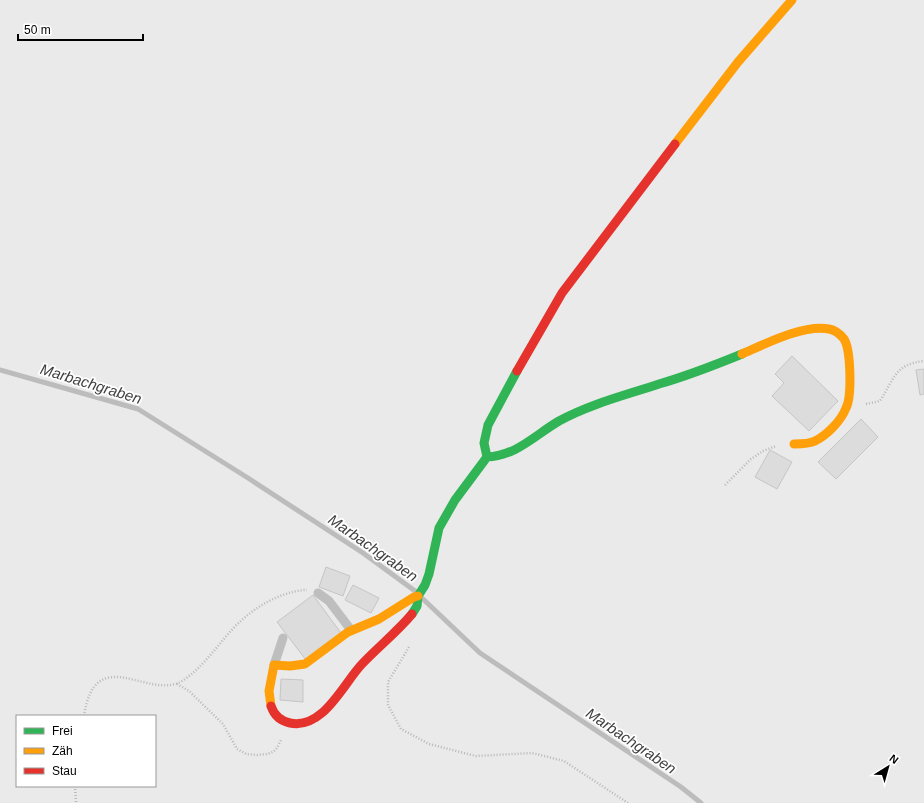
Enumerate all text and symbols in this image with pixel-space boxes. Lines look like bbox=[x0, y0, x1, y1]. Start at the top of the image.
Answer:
scale bar bbox=[18, 16, 143, 42]
text: 50 m bbox=[24, 23, 51, 37]
water label: Marbachgraben bbox=[38, 360, 144, 407]
water label: Marbachgraben bbox=[325, 510, 421, 585]
water label: Marbachgraben bbox=[583, 704, 680, 777]
legend bbox=[16, 715, 156, 787]
text: Frei bbox=[52, 724, 73, 738]
text: Zäh bbox=[52, 744, 73, 758]
north arrow bbox=[868, 747, 908, 787]
text: N bbox=[887, 752, 901, 766]
text: Stau bbox=[52, 764, 77, 778]

